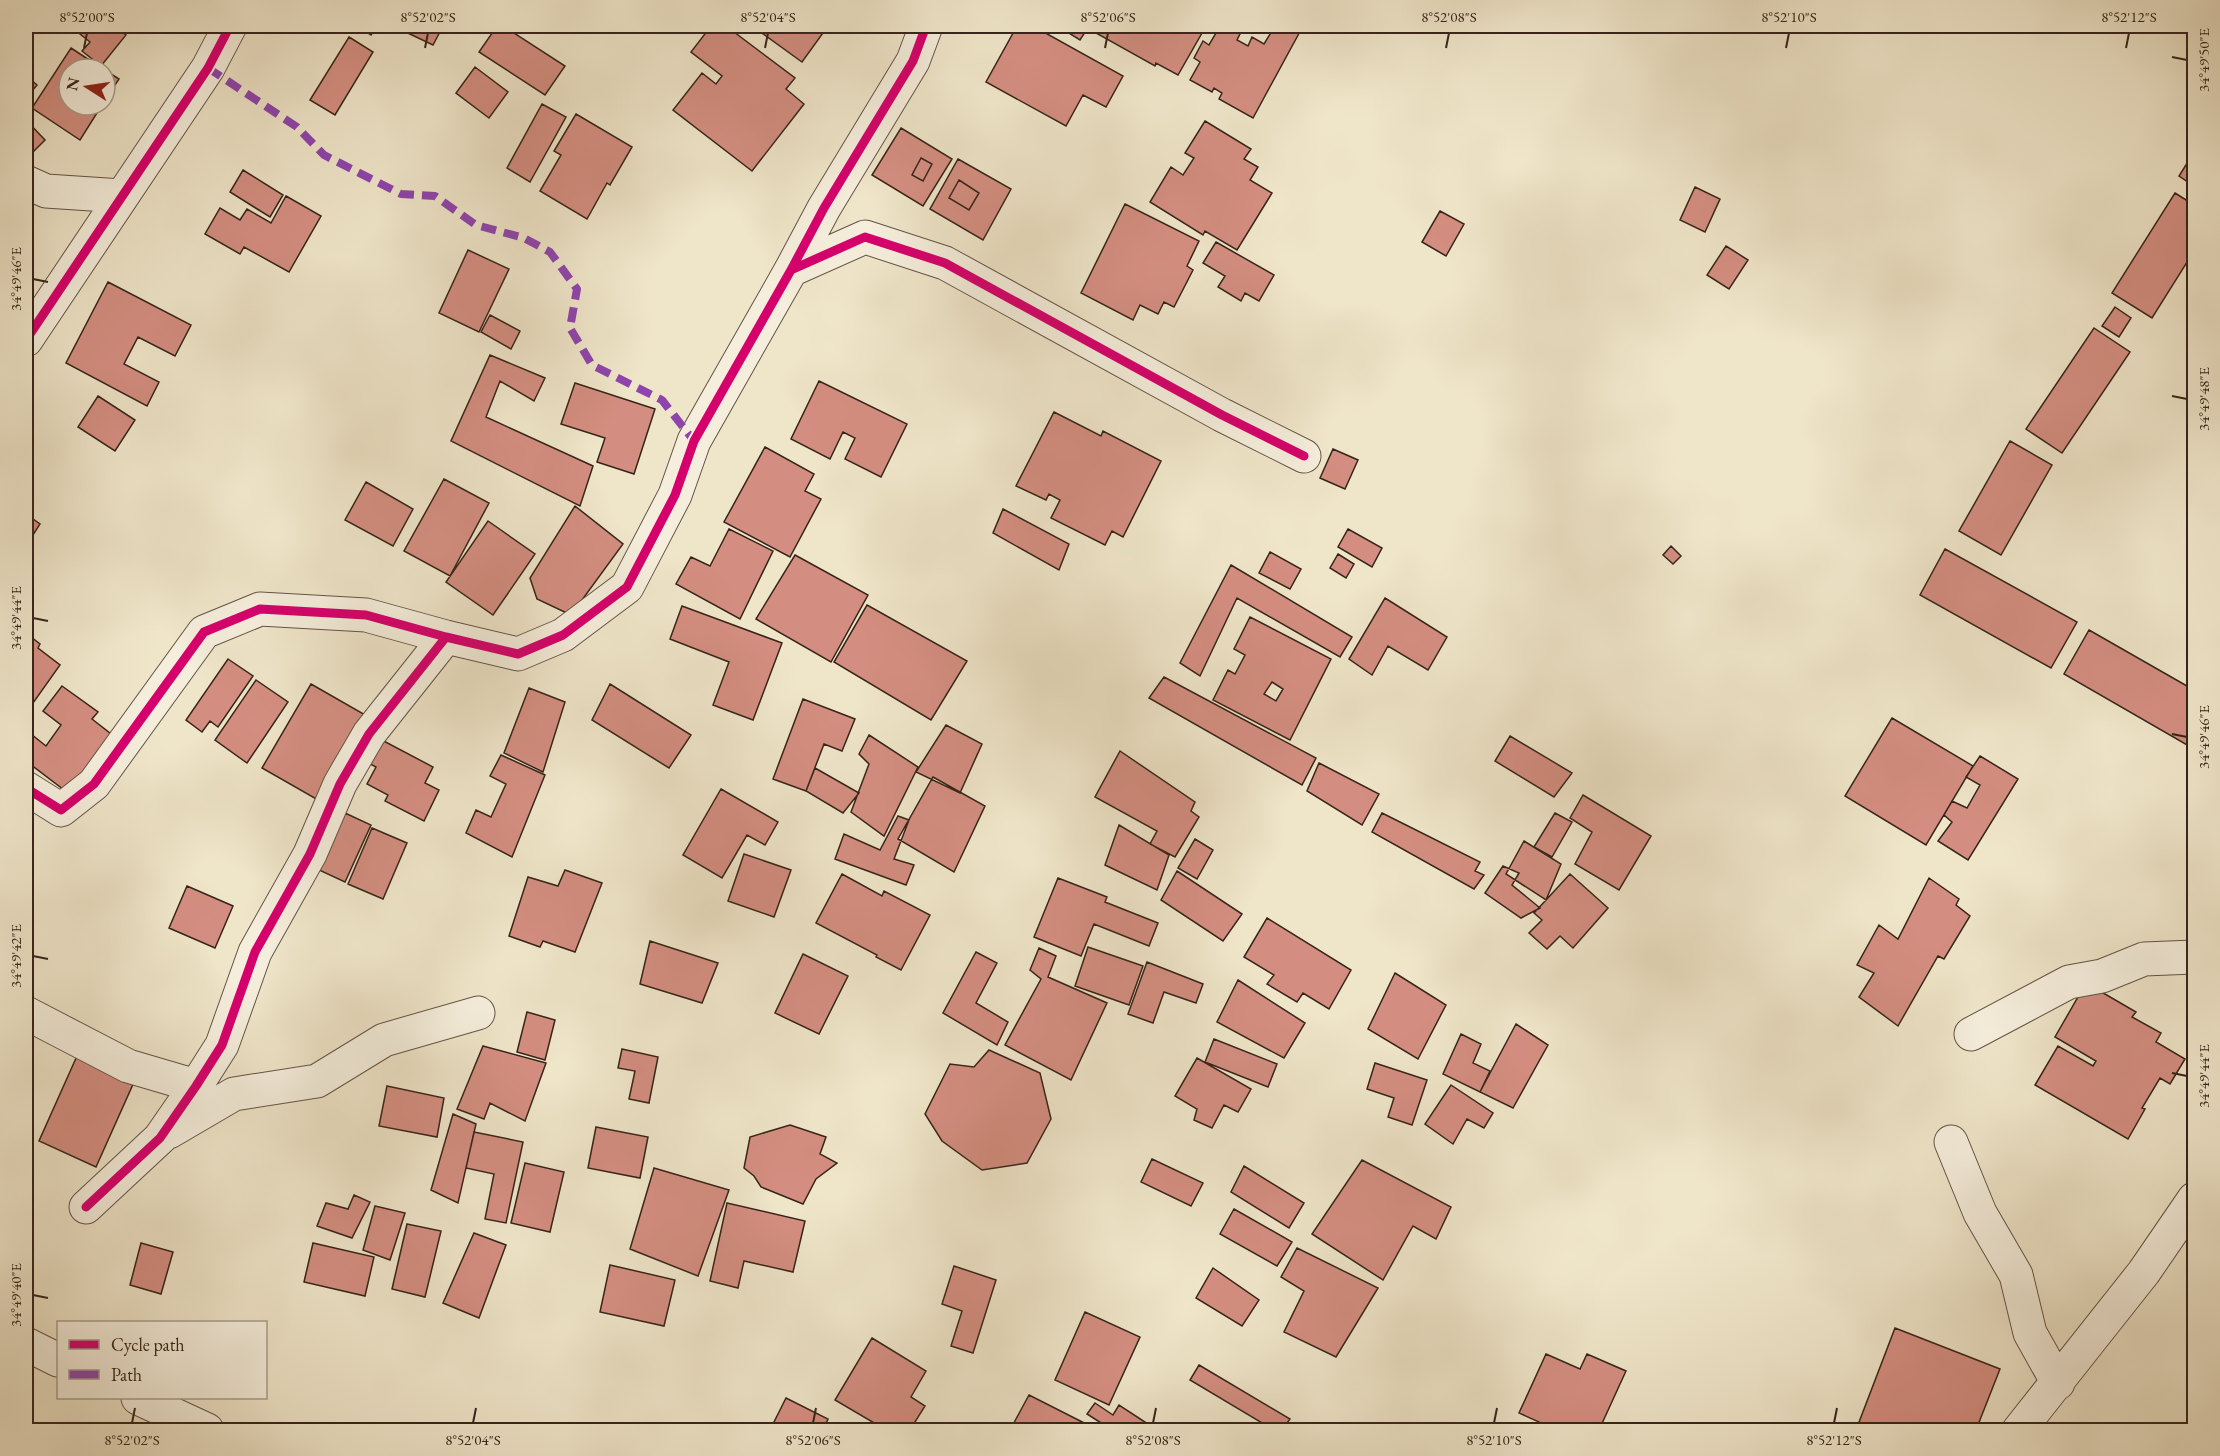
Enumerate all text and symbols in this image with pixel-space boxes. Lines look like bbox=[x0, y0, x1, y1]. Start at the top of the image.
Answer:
text: 8°52'00"S bbox=[59, 7, 115, 26]
text: 8°52'02"S bbox=[400, 7, 456, 26]
text: 8°52'04"S bbox=[740, 7, 796, 26]
text: 8°52'06"S bbox=[1080, 7, 1136, 26]
text: 8°52'08"S bbox=[1421, 7, 1477, 26]
text: 8°52'10"S bbox=[1761, 7, 1817, 26]
text: 8°52'12"S bbox=[2101, 7, 2157, 26]
text: 34°49'50"E bbox=[2194, 27, 2213, 92]
north arrow bbox=[57, 57, 117, 117]
text: N bbox=[61, 75, 84, 93]
text: 34°49'46"E bbox=[6, 246, 25, 311]
text: 34°49'48"E bbox=[2194, 366, 2213, 431]
text: 34°49'44"E bbox=[6, 585, 25, 650]
text: 34°49'46"E bbox=[2194, 704, 2213, 769]
text: 34°49'42"E bbox=[6, 923, 25, 988]
text: 34°49'44"E bbox=[2194, 1043, 2213, 1108]
text: 34°49'40"E bbox=[6, 1262, 25, 1327]
legend bbox=[57, 1321, 267, 1399]
text: Cycle path bbox=[111, 1333, 185, 1356]
text: Path bbox=[111, 1363, 142, 1386]
text: 8°52'02"S bbox=[104, 1430, 160, 1449]
text: 8°52'04"S bbox=[445, 1430, 501, 1449]
text: 8°52'06"S bbox=[785, 1430, 841, 1449]
text: 8°52'08"S bbox=[1125, 1430, 1181, 1449]
text: 8°52'10"S bbox=[1466, 1430, 1522, 1449]
text: 8°52'12"S bbox=[1806, 1430, 1862, 1449]

